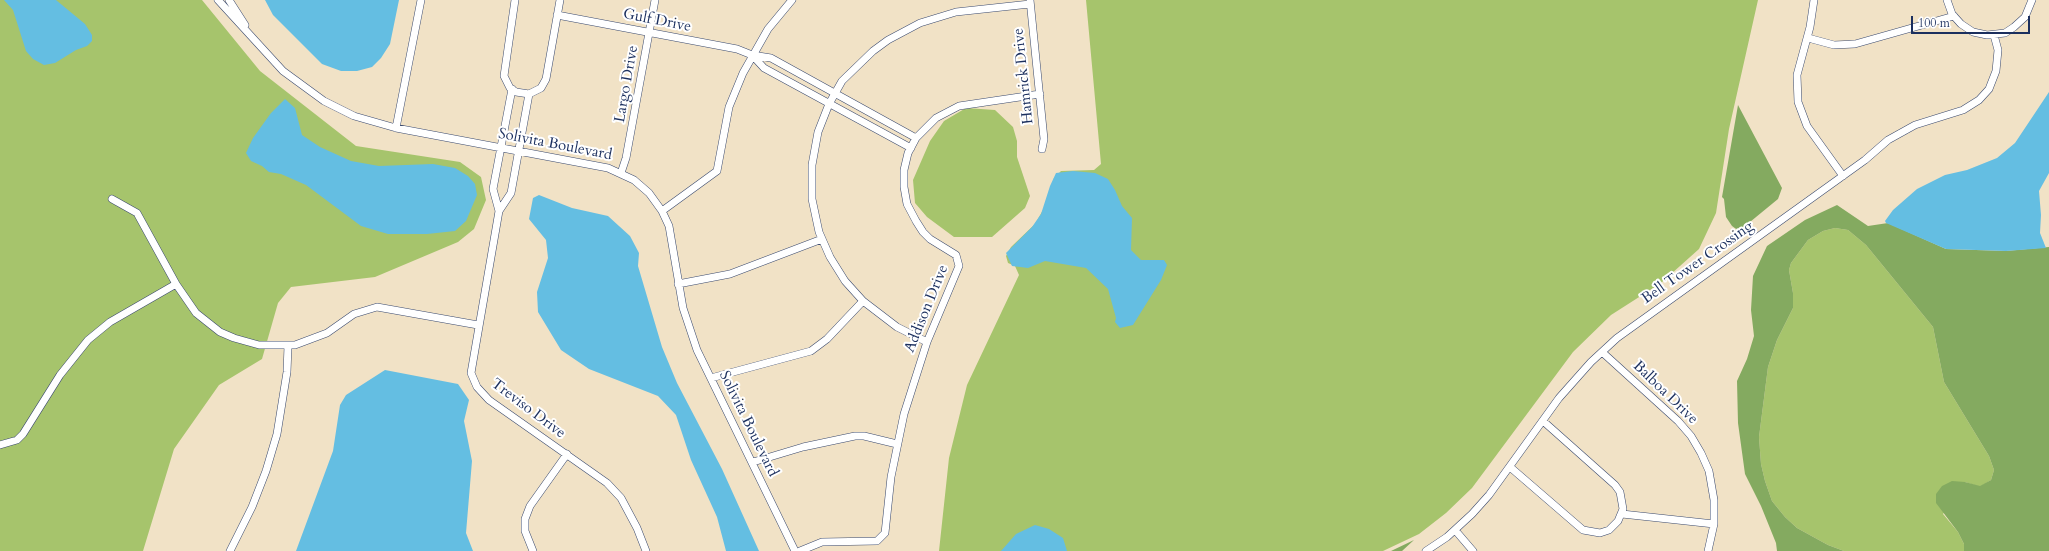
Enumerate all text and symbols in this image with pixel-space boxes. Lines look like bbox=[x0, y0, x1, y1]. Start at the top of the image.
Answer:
street label: Gulf Drive bbox=[622, 6, 692, 36]
scale bar bbox=[1913, 8, 2032, 34]
text: 100 m bbox=[1918, 15, 1950, 31]
street label: Hamrick Drive bbox=[1010, 27, 1038, 125]
street label: Largo Drive bbox=[611, 44, 643, 124]
street label: Solivita Boulevard bbox=[497, 125, 613, 165]
street label: Bell Tower Crossing bbox=[1639, 218, 1757, 308]
street label: Addison Drive bbox=[901, 263, 953, 355]
street label: Balboa Drive bbox=[1629, 358, 1701, 428]
street label: Solivita Boulevard bbox=[715, 368, 781, 480]
street label: Treviso Drive bbox=[487, 375, 569, 443]

